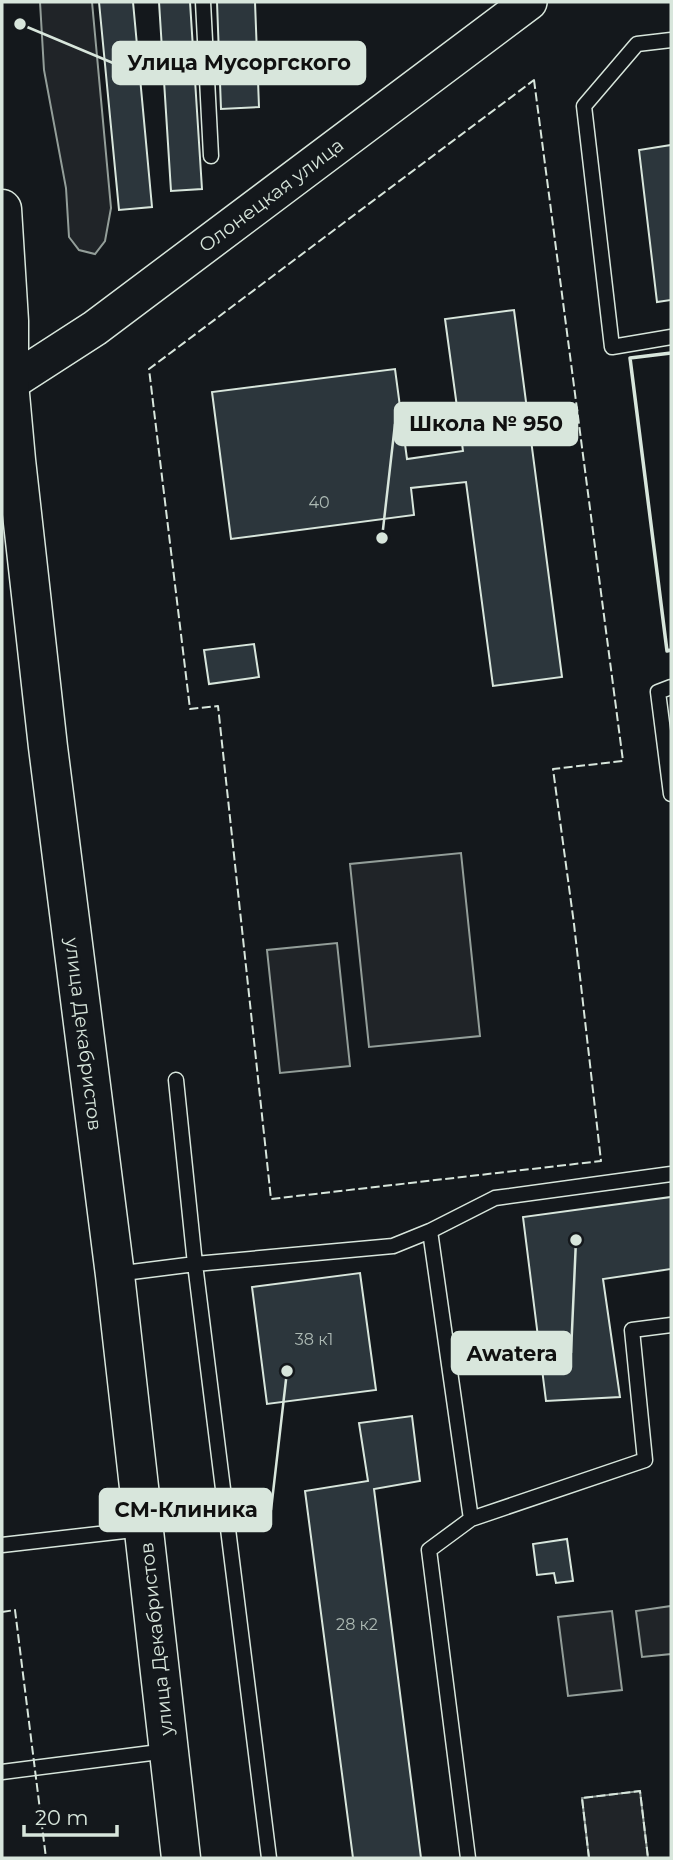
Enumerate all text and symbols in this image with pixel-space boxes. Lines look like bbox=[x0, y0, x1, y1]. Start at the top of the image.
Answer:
callout: Улица Мусоргского bbox=[113, 42, 365, 84]
text: Улица Мусоргского bbox=[127, 50, 351, 75]
street label: Олонецкая улица bbox=[194, 133, 348, 257]
callout: Школа № 950 bbox=[395, 403, 577, 445]
text: Школа № 950 bbox=[409, 411, 563, 436]
house number: 40 bbox=[308, 493, 330, 512]
street label: улица Декабристов bbox=[60, 935, 107, 1132]
house number: 38 к1 bbox=[295, 1330, 333, 1349]
callout: Awatera bbox=[452, 1332, 571, 1374]
text: Awatera bbox=[466, 1341, 557, 1366]
callout: СМ-Клиника bbox=[100, 1489, 271, 1531]
text: СМ-Клиника bbox=[114, 1497, 258, 1522]
street label: улица Декабристов bbox=[135, 1541, 178, 1738]
house number: 28 к2 bbox=[336, 1615, 378, 1634]
scale bar bbox=[24, 1794, 117, 1838]
text: 20 m bbox=[35, 1805, 89, 1830]

